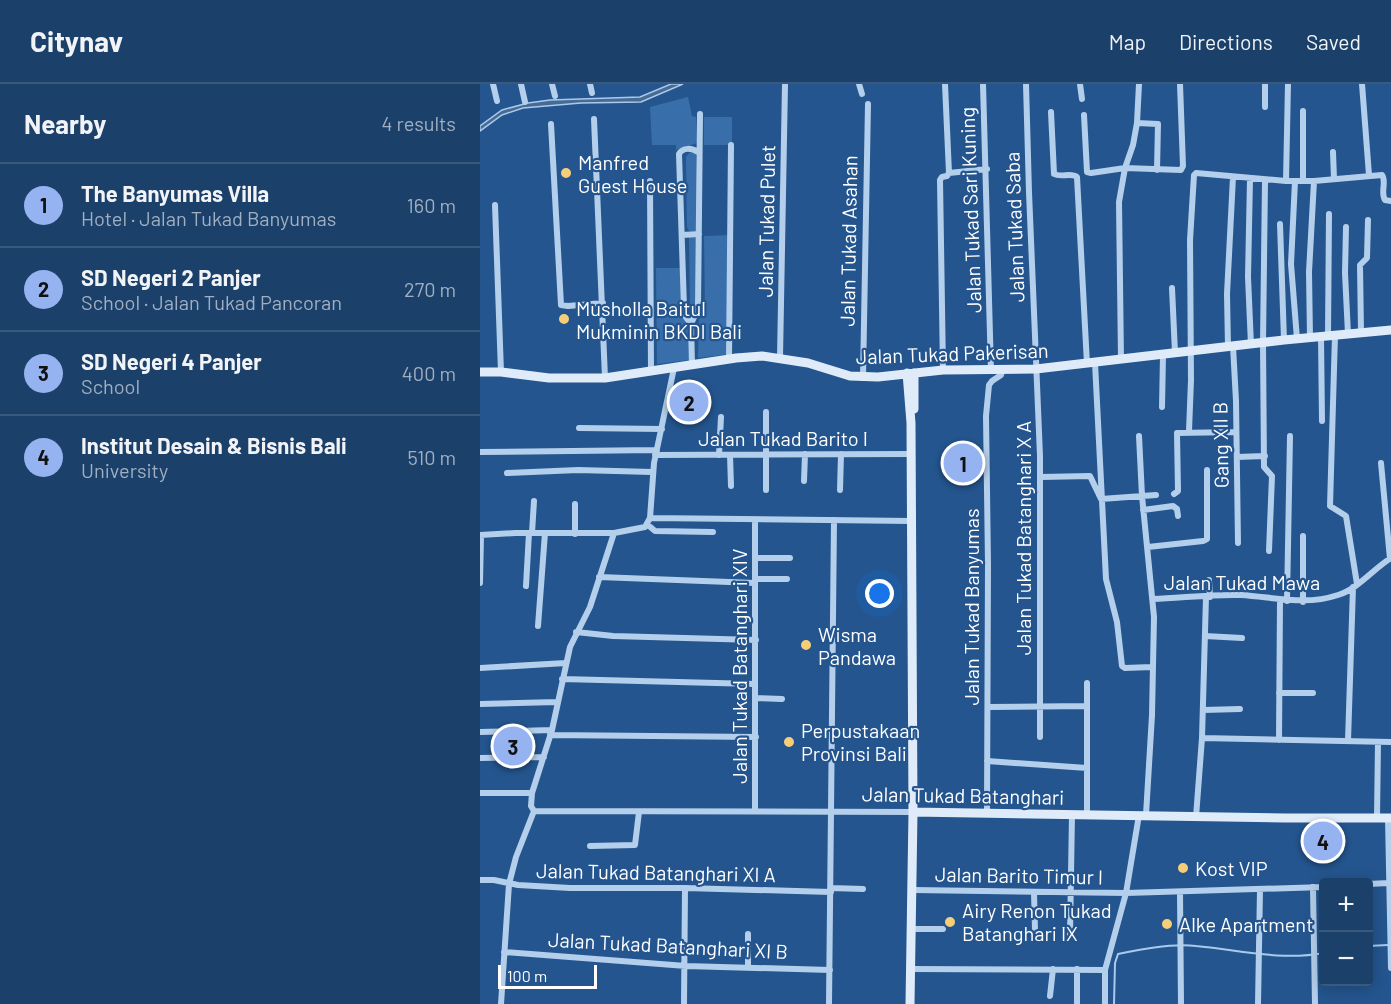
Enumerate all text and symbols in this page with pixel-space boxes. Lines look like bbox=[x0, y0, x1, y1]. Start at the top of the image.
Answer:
text: Citynav bbox=[30, 24, 123, 58]
text: Map bbox=[1109, 29, 1146, 54]
text: Directions bbox=[1179, 29, 1273, 54]
text: Saved bbox=[1306, 29, 1361, 54]
street label: Jalan Tukad Sari Kuning bbox=[954, 107, 986, 313]
text: Nearby bbox=[24, 108, 106, 139]
text: 4 results bbox=[381, 111, 456, 135]
street label: Jalan Tukad Pulet bbox=[753, 145, 779, 297]
place label: Manfred Guest House bbox=[578, 150, 687, 197]
street label: Jalan Tukad Saba bbox=[999, 151, 1029, 303]
street label: Jalan Tukad Asahan bbox=[835, 155, 861, 327]
marker: Manfred Guest House bbox=[559, 166, 573, 180]
text: The Banyumas Villa bbox=[81, 180, 269, 206]
text: 1 bbox=[40, 193, 47, 217]
text: 160 m bbox=[407, 193, 456, 217]
text: Hotel · Jalan Tukad Banyumas bbox=[81, 206, 336, 230]
text: SD Negeri 2 Panjer bbox=[81, 264, 261, 290]
text: 2 bbox=[38, 277, 49, 301]
text: 270 m bbox=[404, 277, 456, 301]
text: School · Jalan Tukad Pancoran bbox=[81, 290, 342, 314]
place label: Musholla Baitul Mukminin BKDI Bali bbox=[576, 296, 742, 343]
marker: Musholla Baitul Mukminin BKDI Bali bbox=[557, 312, 571, 326]
street label: Jalan Tukad Pakerisan bbox=[855, 338, 1049, 368]
text: SD Negeri 4 Panjer bbox=[81, 348, 262, 374]
text: 3 bbox=[38, 361, 49, 385]
text: 400 m bbox=[402, 361, 456, 385]
text: School bbox=[81, 374, 140, 398]
pin: 2 bbox=[670, 380, 708, 424]
street label: Gang XII B bbox=[1207, 402, 1233, 488]
street label: Jalan Tukad Batanghari X A bbox=[1011, 421, 1035, 655]
street label: Jalan Tukad Barito I bbox=[698, 426, 868, 450]
text: Institut Desain & Bisnis Bali bbox=[81, 432, 347, 458]
pin: 1 bbox=[944, 440, 982, 485]
text: 4 bbox=[37, 445, 50, 469]
text: 510 m bbox=[407, 445, 456, 469]
text: University bbox=[81, 458, 168, 482]
street label: Jalan Tukad Banyumas bbox=[959, 508, 983, 706]
street label: Jalan Tukad Batanghari XIV bbox=[727, 548, 751, 784]
street label: Jalan Tukad Mawa bbox=[1164, 570, 1320, 594]
your location bbox=[865, 579, 894, 608]
place label: Wisma Pandawa bbox=[818, 622, 896, 669]
marker: Wisma Pandawa bbox=[799, 638, 813, 652]
place label: Perpustakaan Provinsi Bali bbox=[801, 718, 920, 765]
pin: 3 bbox=[494, 724, 532, 768]
marker: Perpustakaan Provinsi Bali bbox=[782, 735, 796, 749]
street label: Jalan Tukad Batanghari bbox=[862, 781, 1064, 809]
pin: 4 bbox=[1304, 818, 1342, 864]
place label: Kost VIP bbox=[1195, 856, 1268, 880]
street label: Jalan Tukad Batanghari XI A bbox=[536, 858, 776, 886]
marker: Kost VIP bbox=[1176, 861, 1190, 875]
street label: Jalan Barito Timur I bbox=[935, 862, 1103, 888]
map controls bbox=[1319, 878, 1373, 986]
button: + bbox=[1319, 878, 1373, 932]
place label: Airy Renon Tukad Batanghari IX bbox=[962, 898, 1112, 945]
place label: Alke Apartment bbox=[1179, 912, 1313, 936]
marker: Airy Renon Tukad Batanghari IX bbox=[943, 915, 957, 929]
marker: Alke Apartment bbox=[1160, 917, 1174, 931]
street label: Jalan Tukad Batanghari XI B bbox=[548, 927, 788, 963]
button: − bbox=[1319, 932, 1373, 986]
scale bar bbox=[498, 962, 597, 990]
text: 100 m bbox=[507, 966, 547, 985]

